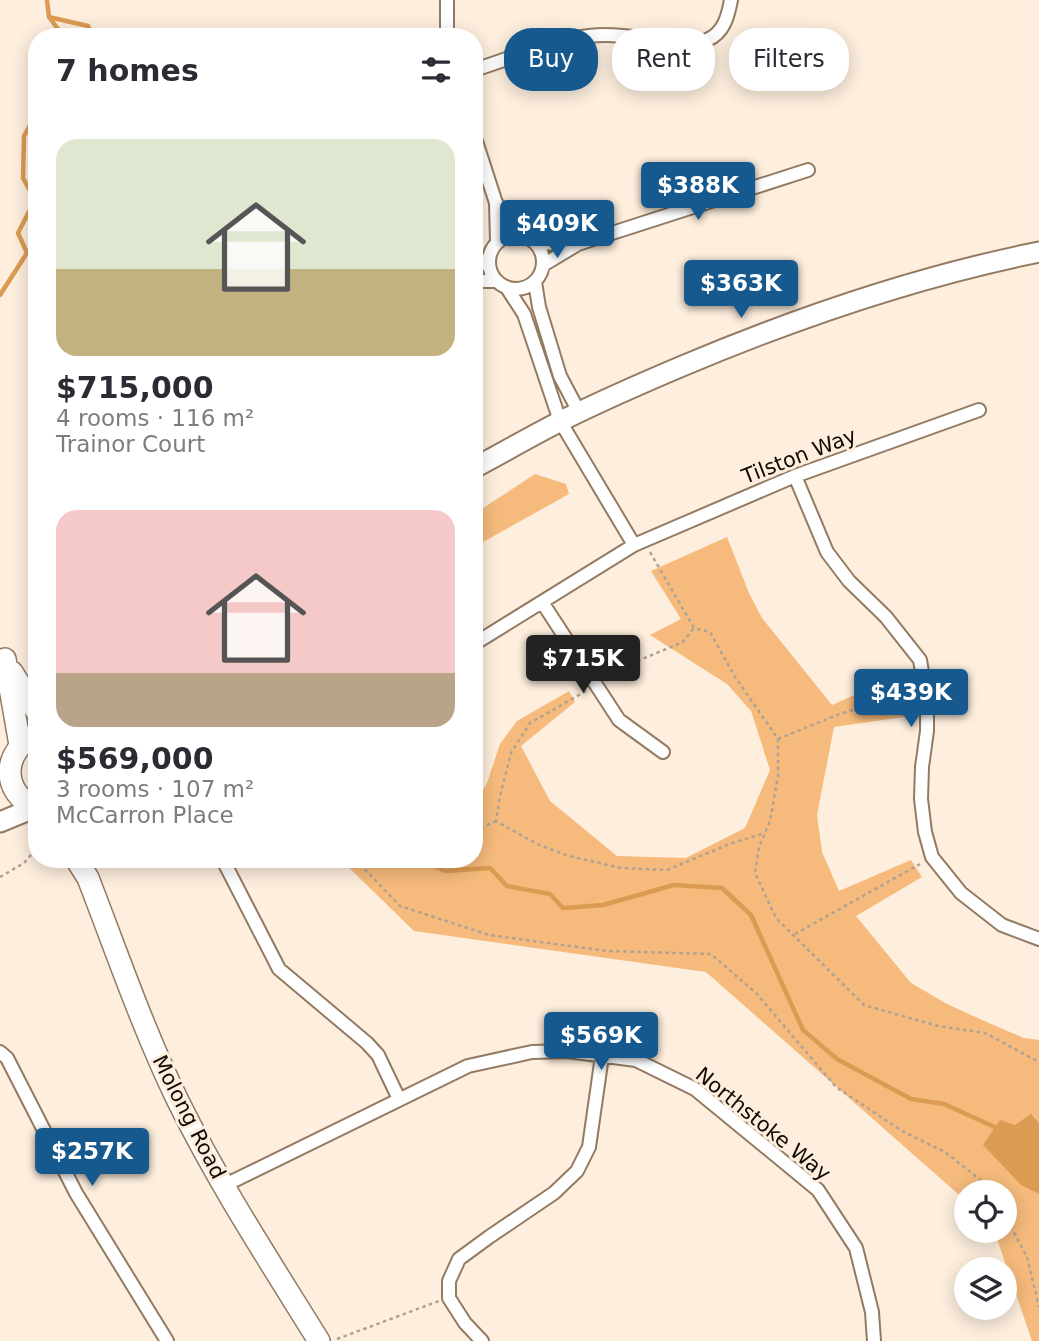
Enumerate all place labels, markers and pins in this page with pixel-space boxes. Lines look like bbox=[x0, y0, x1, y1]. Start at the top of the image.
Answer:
pin: $388K bbox=[649, 162, 747, 222]
pin: $409K bbox=[508, 201, 606, 260]
pin: $363K bbox=[692, 260, 790, 320]
pin: $715K bbox=[534, 636, 632, 695]
pin: $439K bbox=[862, 670, 960, 729]
pin: $569K bbox=[552, 1012, 650, 1072]
pin: $257K bbox=[43, 1128, 141, 1188]

